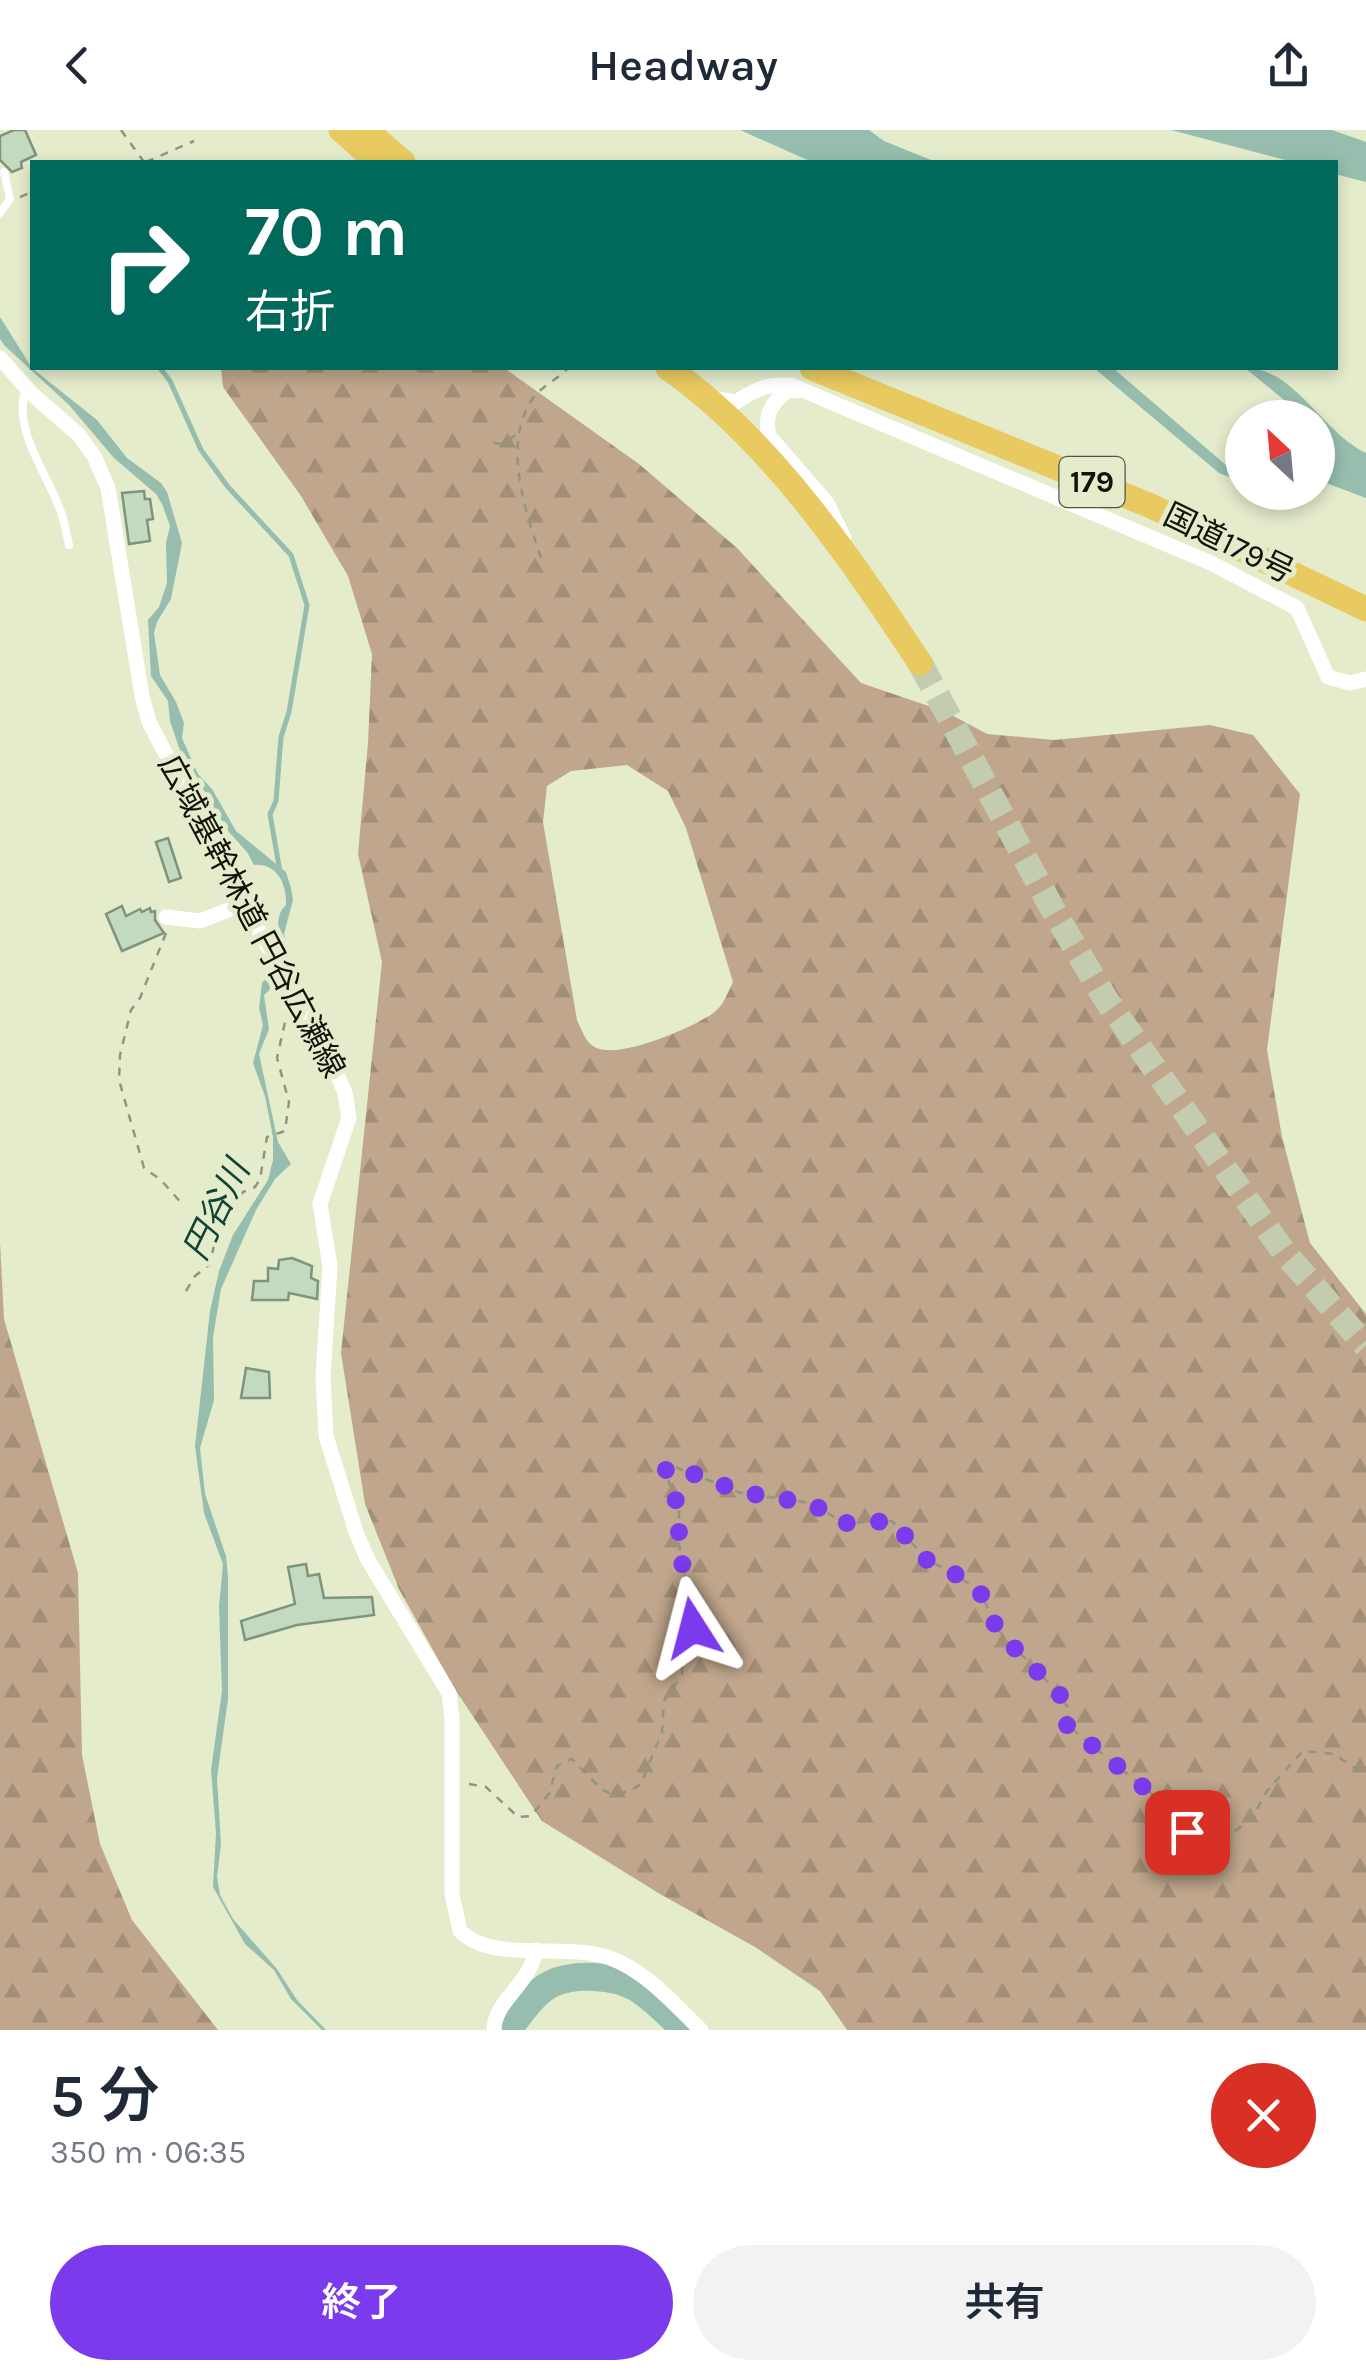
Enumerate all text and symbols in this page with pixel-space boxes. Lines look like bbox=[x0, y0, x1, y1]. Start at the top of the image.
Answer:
icon: back bbox=[50, 38, 105, 93]
icon: share bbox=[1261, 38, 1316, 93]
text: Headway bbox=[588, 39, 778, 91]
text: 70 m bbox=[245, 191, 408, 273]
icon: right bbox=[80, 200, 210, 330]
text: 右折 bbox=[245, 286, 335, 338]
north arrow bbox=[1225, 400, 1335, 510]
map controls bbox=[1225, 400, 1335, 510]
road number: 179 bbox=[1060, 457, 1124, 507]
street label: 国道179号 bbox=[1158, 496, 1300, 591]
street label: 広域基幹林道 円谷広瀬線 bbox=[151, 749, 352, 1084]
water label: 円谷川 bbox=[175, 1150, 260, 1266]
position arrow bbox=[641, 1576, 745, 1680]
pin bbox=[1145, 1790, 1230, 1875]
icon: arrive bbox=[1160, 1805, 1215, 1860]
text: 5 分 bbox=[50, 2061, 160, 2131]
button: close bbox=[1211, 2063, 1316, 2168]
text: 350 m · 06:35 bbox=[50, 2134, 246, 2171]
button: 終了 bbox=[50, 2245, 673, 2360]
button: 共有 bbox=[693, 2245, 1316, 2360]

